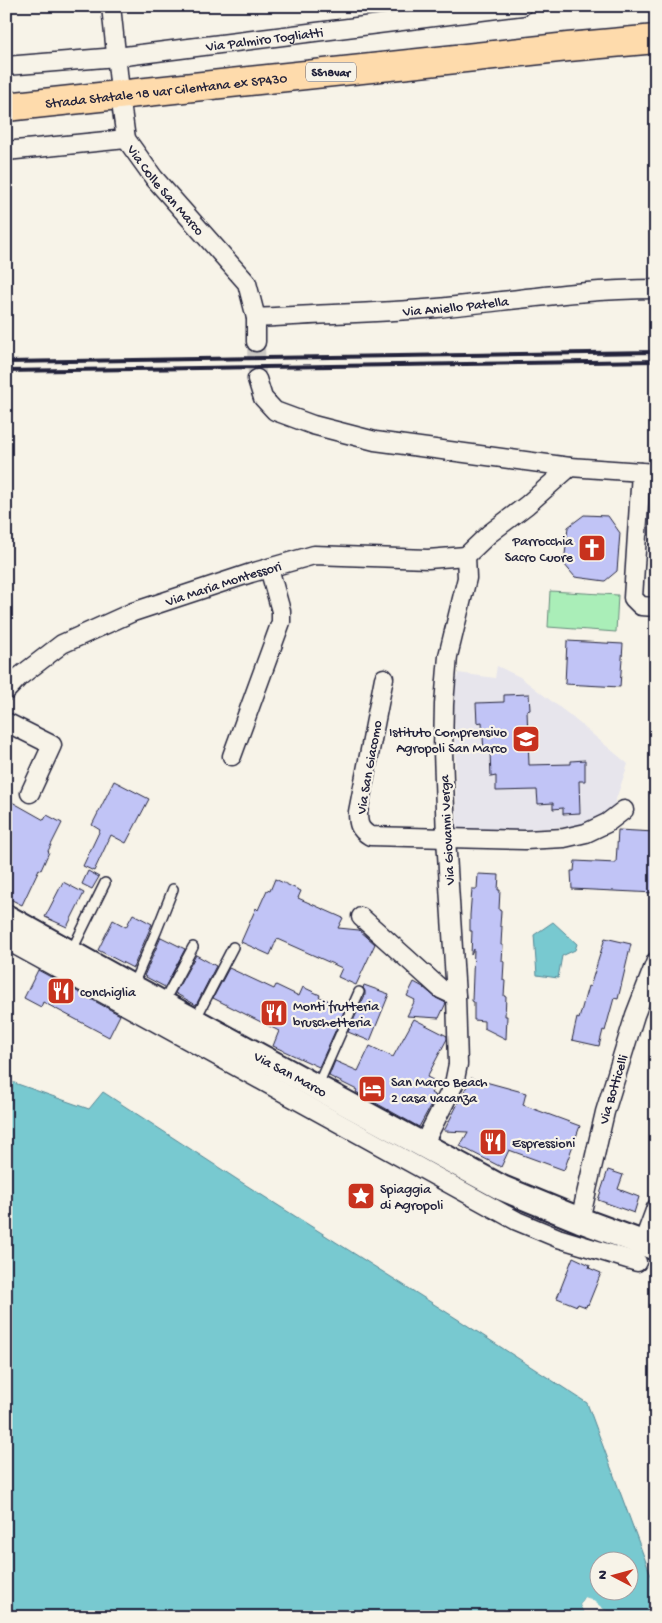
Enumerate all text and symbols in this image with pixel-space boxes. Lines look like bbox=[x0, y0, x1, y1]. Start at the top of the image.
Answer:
street label: Via Palmiro Togliatti bbox=[204, 25, 324, 57]
road number: SS18var bbox=[306, 62, 356, 82]
street label: Strada Statale 18 var Cilentana ex SP430 bbox=[45, 71, 288, 114]
street label: Via Colle San Marco bbox=[121, 142, 207, 240]
street label: Via Aniello Patella bbox=[401, 294, 511, 322]
church icon: Parrocchia Sacro Cuore bbox=[577, 533, 607, 563]
place label: Parrocchia Sacro Cuore bbox=[505, 534, 574, 567]
street label: Via Maria Montessori bbox=[163, 559, 284, 612]
street label: Via San Giacomo bbox=[354, 719, 387, 817]
school or university icon: Istituto Comprensivo Agropoli San Marco bbox=[511, 724, 541, 754]
place label: Istituto Comprensivo Agropoli San Marco bbox=[389, 725, 507, 758]
street label: Via Giovanni Verga bbox=[437, 773, 460, 886]
restaurant icon: conchiglia bbox=[46, 976, 76, 1006]
place label: conchiglia bbox=[80, 985, 137, 1002]
restaurant icon: Monti frutteria bruschetteria bbox=[259, 998, 289, 1028]
place label: Monti frutteria bruschetteria bbox=[293, 999, 380, 1032]
street label: Via San Marco bbox=[249, 1048, 329, 1102]
street label: Via Botticelli bbox=[596, 1053, 633, 1127]
hotel icon: San Marco Beach 2 casa vacanza bbox=[357, 1074, 387, 1104]
place label: San Marco Beach 2 casa vacanza bbox=[391, 1075, 488, 1108]
restaurant icon: Espressioni bbox=[478, 1127, 508, 1157]
place label: Espressioni bbox=[512, 1136, 575, 1153]
place icon: Spiaggia di Agropoli bbox=[346, 1181, 376, 1211]
place label: Spiaggia di Agropoli bbox=[380, 1182, 443, 1215]
north arrow bbox=[590, 1550, 640, 1600]
text: N bbox=[595, 1569, 612, 1580]

